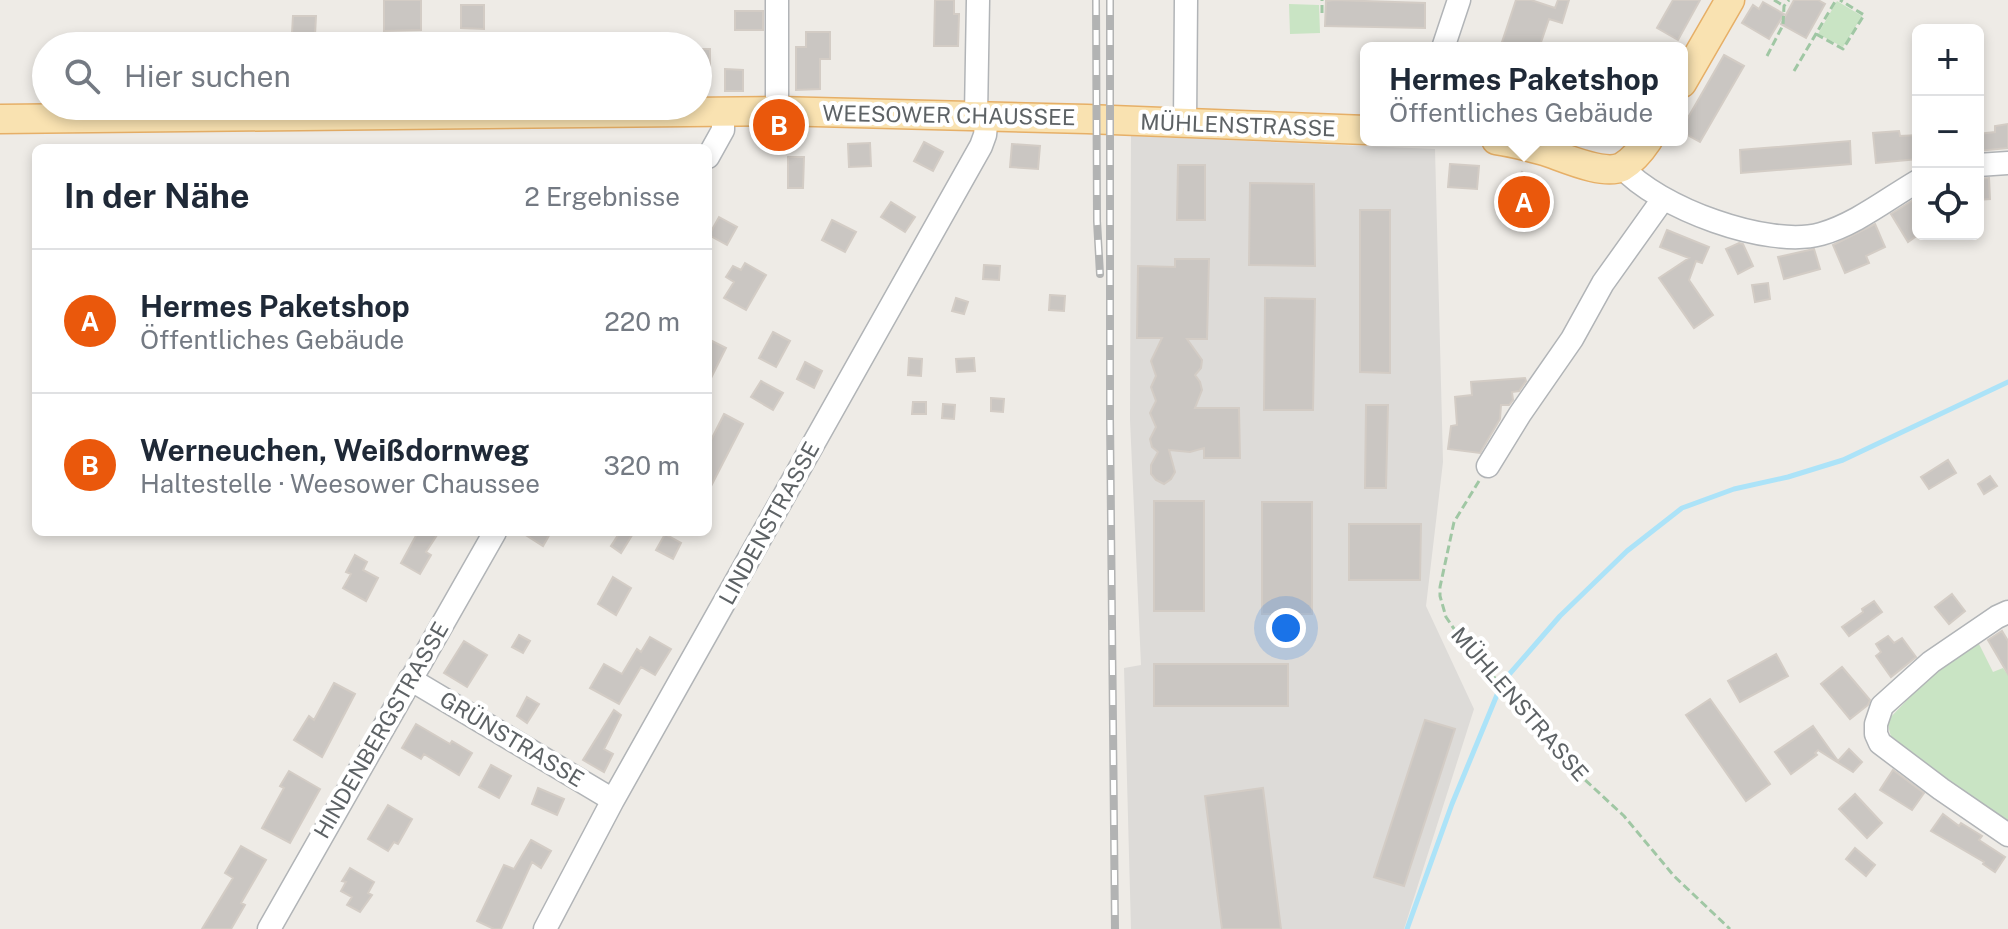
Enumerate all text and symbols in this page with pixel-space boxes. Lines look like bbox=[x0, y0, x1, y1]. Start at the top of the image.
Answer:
map controls bbox=[1912, 24, 1984, 240]
button: + bbox=[1912, 24, 1984, 96]
search box bbox=[32, 32, 712, 120]
popup bbox=[1360, 42, 1688, 146]
icon: search bbox=[60, 54, 104, 98]
text: Hier suchen bbox=[124, 58, 291, 94]
text: Hermes Paketshop bbox=[1389, 61, 1659, 97]
pin: B bbox=[753, 95, 805, 155]
button: − bbox=[1912, 96, 1984, 168]
text: Öffentliches Gebäude bbox=[1389, 97, 1653, 128]
street label: WEESOWER CHAUSSEE bbox=[822, 100, 1076, 130]
street label: MÜHLENSTRASSE bbox=[1140, 108, 1336, 141]
button: locate bbox=[1912, 168, 1984, 240]
pin: A bbox=[1498, 172, 1550, 232]
text: In der Nähe bbox=[64, 176, 250, 216]
text: 2 Ergebnisse bbox=[524, 181, 680, 212]
text: Hermes Paketshop bbox=[140, 288, 410, 324]
text: A bbox=[81, 306, 99, 337]
text: 220 m bbox=[604, 306, 680, 337]
text: Öffentliches Gebäude bbox=[140, 324, 404, 355]
text: Werneuchen, Weißdornweg bbox=[140, 432, 529, 468]
street label: LINDENSTRASSE bbox=[713, 437, 825, 609]
text: B bbox=[81, 450, 99, 481]
text: 320 m bbox=[603, 450, 680, 481]
text: Haltestelle · Weesower Chaussee bbox=[140, 468, 540, 499]
your location bbox=[1266, 608, 1306, 648]
street label: HINDENBERGSTRASSE bbox=[308, 617, 454, 843]
street label: MÜHLENSTRASSE bbox=[1446, 621, 1595, 786]
street label: GRÜNSTRASSE bbox=[435, 685, 589, 792]

